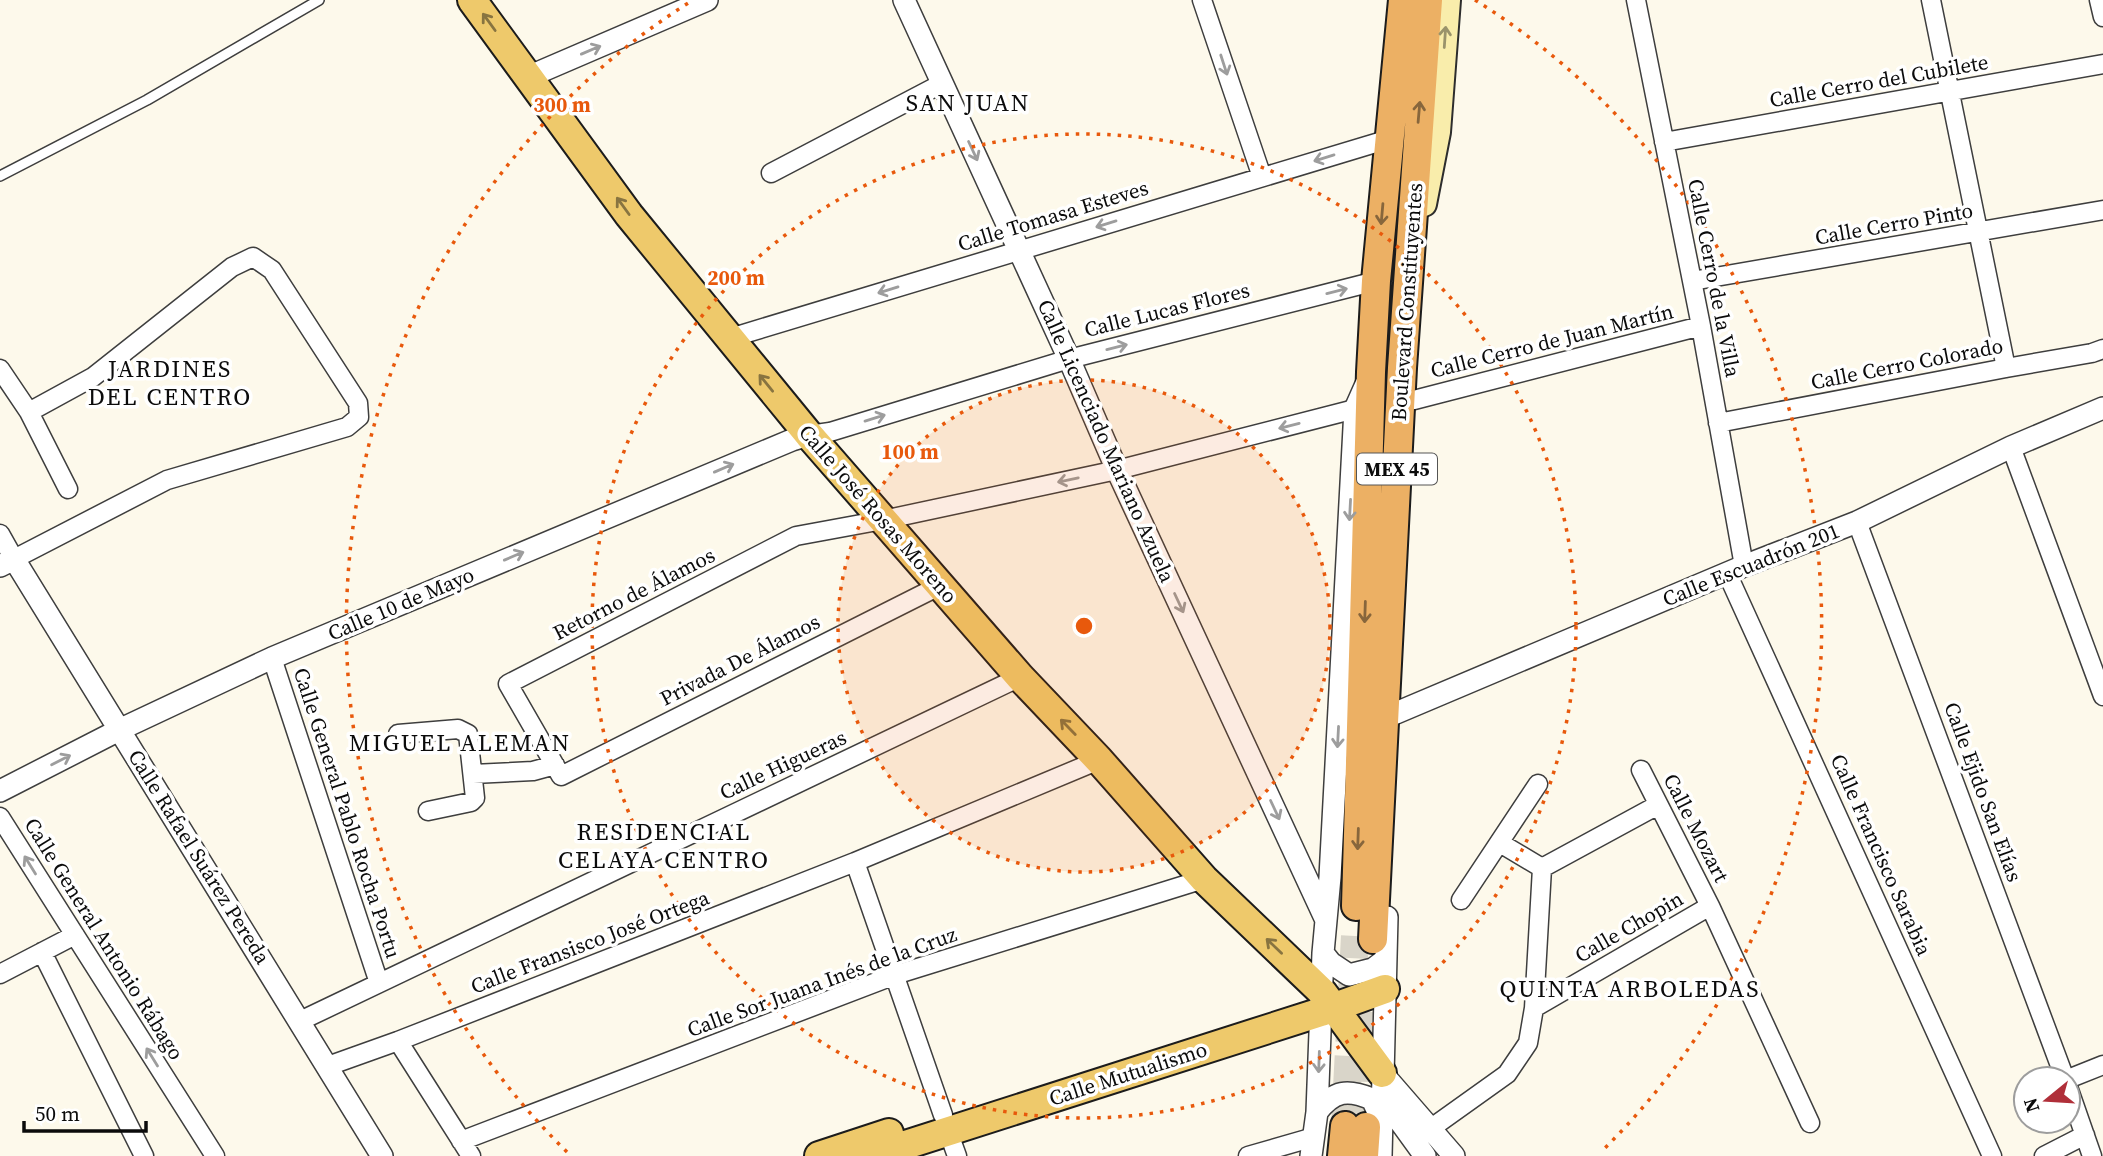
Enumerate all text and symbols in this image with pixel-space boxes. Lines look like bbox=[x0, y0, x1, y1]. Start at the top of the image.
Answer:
one-way arrow bbox=[481, 13, 496, 32]
one-way arrow bbox=[1439, 26, 1452, 49]
one-way arrow bbox=[580, 43, 601, 56]
street label: Calle Cerro del Cubilete bbox=[1767, 47, 1991, 114]
one-way arrow bbox=[1219, 53, 1231, 75]
district label: SAN JUAN bbox=[906, 86, 1030, 119]
text: 300 m bbox=[533, 90, 591, 119]
one-way arrow bbox=[1413, 102, 1426, 124]
one-way arrow bbox=[967, 140, 980, 161]
one-way arrow bbox=[1313, 153, 1335, 166]
street label: Calle Tomasa Esteves bbox=[954, 173, 1152, 258]
street label: Calle Cerro de la Villa bbox=[1681, 176, 1748, 380]
street label: Boulevard Constituyentes bbox=[1384, 182, 1429, 422]
street label: Calle Cerro Pinto bbox=[1813, 195, 1975, 252]
one-way arrow bbox=[616, 197, 630, 216]
one-way arrow bbox=[1375, 202, 1388, 225]
one-way arrow bbox=[1095, 218, 1117, 231]
text: 200 m bbox=[707, 263, 765, 292]
street label: Calle Lucas Flores bbox=[1081, 275, 1253, 344]
one-way arrow bbox=[877, 284, 899, 297]
one-way arrow bbox=[1326, 284, 1348, 297]
street label: Calle Licenciado Mariano Azuela bbox=[1031, 295, 1182, 587]
street label: Calle Cerro de Juan Martín bbox=[1427, 296, 1677, 385]
street label: Calle Cerro Colorado bbox=[1808, 331, 2005, 396]
one-way arrow bbox=[1105, 340, 1128, 353]
district label: JARDINES DEL CENTRO bbox=[88, 352, 252, 413]
one-way arrow bbox=[758, 374, 774, 392]
one-way arrow bbox=[864, 410, 886, 423]
street label: Calle José Rosas Moreno bbox=[793, 418, 964, 609]
one-way arrow bbox=[1278, 420, 1301, 433]
text: 100 m bbox=[881, 437, 939, 466]
road number: MEX 45 bbox=[1357, 454, 1437, 484]
one-way arrow bbox=[712, 461, 734, 474]
one-way arrow bbox=[1057, 474, 1080, 488]
one-way arrow bbox=[1343, 498, 1356, 521]
street label: Calle Escuadrón 201 bbox=[1658, 516, 1844, 613]
street label: Retorno de Álamos bbox=[548, 540, 720, 647]
one-way arrow bbox=[503, 549, 524, 562]
street label: Calle 10 de Mayo bbox=[323, 560, 478, 647]
one-way arrow bbox=[1173, 592, 1186, 613]
one-way arrow bbox=[1358, 600, 1371, 623]
street label: Privada De Álamos bbox=[655, 607, 825, 712]
centre of rings bbox=[1072, 614, 1096, 638]
street label: Calle General Pablo Rocha Portu bbox=[287, 664, 408, 962]
street label: Calle Ejido San Elías bbox=[1938, 698, 2029, 886]
one-way arrow bbox=[1059, 719, 1076, 736]
street label: Calle Higueras bbox=[715, 722, 851, 807]
district label: MIGUEL ALEMAN bbox=[349, 726, 571, 759]
one-way arrow bbox=[1331, 726, 1344, 749]
street label: Calle Rafael Suárez Pereda bbox=[121, 744, 278, 970]
street label: Calle Francisco Sarabia bbox=[1824, 749, 1939, 960]
one-way arrow bbox=[50, 752, 71, 766]
street label: Calle Mozart bbox=[1657, 768, 1736, 887]
one-way arrow bbox=[1269, 799, 1282, 820]
street label: Calle General Antonio Rábago bbox=[18, 812, 191, 1065]
district label: RESIDENCIAL CELAYA CENTRO bbox=[558, 815, 770, 876]
one-way arrow bbox=[1351, 827, 1365, 850]
one-way arrow bbox=[23, 855, 37, 875]
street label: Calle Fransisco José Ortega bbox=[466, 882, 714, 1000]
street label: Calle Chopin bbox=[1569, 884, 1688, 969]
street label: Calle Sor Juana Inés de la Cruz bbox=[683, 919, 961, 1044]
one-way arrow bbox=[1265, 938, 1282, 955]
district label: QUINTA ARBOLEDAS bbox=[1499, 972, 1761, 1005]
street label: Calle Mutualismo bbox=[1045, 1034, 1211, 1113]
one-way arrow bbox=[145, 1048, 159, 1067]
one-way arrow bbox=[1313, 1050, 1326, 1073]
north arrow bbox=[2012, 1065, 2082, 1135]
scale bar bbox=[24, 1090, 147, 1134]
text: N bbox=[2016, 1095, 2045, 1116]
text: 50 m bbox=[35, 1099, 80, 1128]

